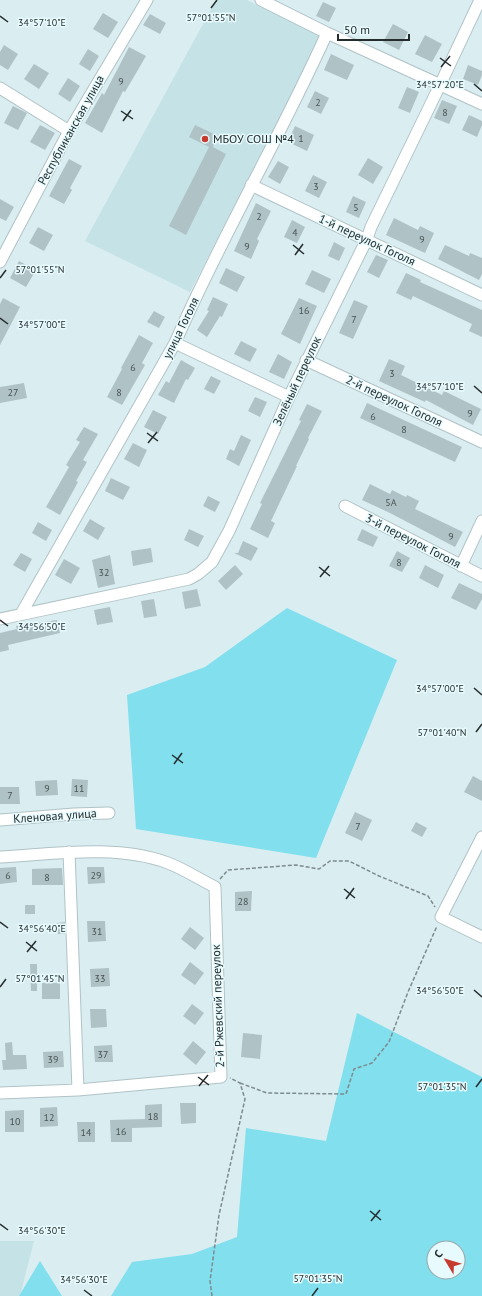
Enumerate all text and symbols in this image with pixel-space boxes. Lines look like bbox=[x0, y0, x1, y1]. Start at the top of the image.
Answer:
text: 57°01'55"N bbox=[186, 11, 236, 24]
text: 34°57'10"E bbox=[18, 16, 66, 29]
scale bar bbox=[338, 16, 409, 42]
text: 50 m bbox=[344, 22, 370, 37]
street label: Республиканская улица bbox=[34, 72, 107, 187]
house number: 9 bbox=[118, 75, 124, 88]
text: 34°57'20"E bbox=[416, 78, 464, 91]
house number: 2 bbox=[315, 96, 321, 109]
house number: 8 bbox=[442, 106, 448, 119]
place label: МБОУ СОШ №4 bbox=[213, 131, 294, 146]
house number: 1 bbox=[298, 132, 304, 145]
marker: МБОУ СОШ №4 bbox=[200, 134, 210, 144]
house number: 3 bbox=[313, 180, 319, 193]
house number: 5 bbox=[353, 201, 359, 214]
house number: 2 bbox=[256, 210, 262, 223]
street label: 1-й переулок Гоголя bbox=[316, 211, 418, 269]
house number: 4 bbox=[292, 226, 298, 239]
house number: 9 bbox=[419, 233, 425, 246]
house number: 9 bbox=[244, 240, 250, 253]
text: 57°01'55"N bbox=[15, 263, 65, 276]
street label: улица Гоголя bbox=[159, 295, 202, 361]
house number: 16 bbox=[299, 304, 309, 317]
house number: 7 bbox=[351, 313, 357, 326]
text: 34°57'00"E bbox=[18, 318, 66, 331]
street label: Зелёный переулок bbox=[269, 333, 324, 428]
house number: 6 bbox=[130, 361, 136, 374]
house number: 3 bbox=[389, 367, 395, 380]
street label: 2-й переулок Гоголя bbox=[343, 372, 445, 430]
text: 34°57'10"E bbox=[416, 380, 464, 393]
house number: 27 bbox=[8, 386, 18, 399]
house number: 8 bbox=[116, 386, 122, 399]
house number: 9 bbox=[467, 407, 473, 420]
house number: 6 bbox=[370, 410, 376, 423]
house number: 8 bbox=[401, 423, 407, 436]
house number: 5А bbox=[385, 496, 397, 509]
street label: 3-й переулок Гоголя bbox=[363, 510, 463, 571]
house number: 9 bbox=[448, 530, 454, 543]
house number: 8 bbox=[396, 556, 402, 569]
house number: 32 bbox=[99, 566, 109, 579]
text: 34°56'50"E bbox=[18, 620, 66, 633]
text: 34°57'00"E bbox=[416, 682, 464, 695]
text: 57°01'40"N bbox=[417, 726, 467, 739]
house number: 9 bbox=[44, 782, 50, 795]
house number: 11 bbox=[74, 782, 84, 795]
house number: 7 bbox=[7, 789, 13, 802]
street label: Кленовая улица bbox=[13, 805, 97, 826]
house number: 7 bbox=[355, 820, 361, 833]
house number: 6 bbox=[5, 869, 11, 882]
house number: 29 bbox=[91, 869, 101, 882]
house number: 8 bbox=[44, 871, 50, 884]
house number: 28 bbox=[238, 895, 248, 908]
text: 34°56'40"E bbox=[18, 922, 66, 935]
house number: 31 bbox=[92, 925, 102, 938]
street label: 2-й Ржевский переулок bbox=[208, 944, 227, 1068]
text: 57°01'45"N bbox=[15, 972, 65, 985]
house number: 33 bbox=[95, 972, 105, 985]
text: 34°56'50"E bbox=[416, 984, 464, 997]
house number: 37 bbox=[98, 1048, 108, 1061]
house number: 39 bbox=[48, 1053, 58, 1066]
text: 57°01'35"N bbox=[417, 1080, 467, 1093]
house number: 18 bbox=[148, 1110, 158, 1123]
house number: 12 bbox=[44, 1111, 54, 1124]
house number: 10 bbox=[10, 1115, 21, 1128]
house number: 16 bbox=[116, 1125, 126, 1138]
house number: 14 bbox=[81, 1126, 92, 1139]
text: 34°56'30"E bbox=[18, 1224, 66, 1237]
north arrow bbox=[426, 1240, 466, 1280]
text: С bbox=[431, 1247, 446, 1261]
text: 57°01'35"N bbox=[293, 1272, 343, 1285]
text: 34°56'30"E bbox=[60, 1273, 108, 1286]

